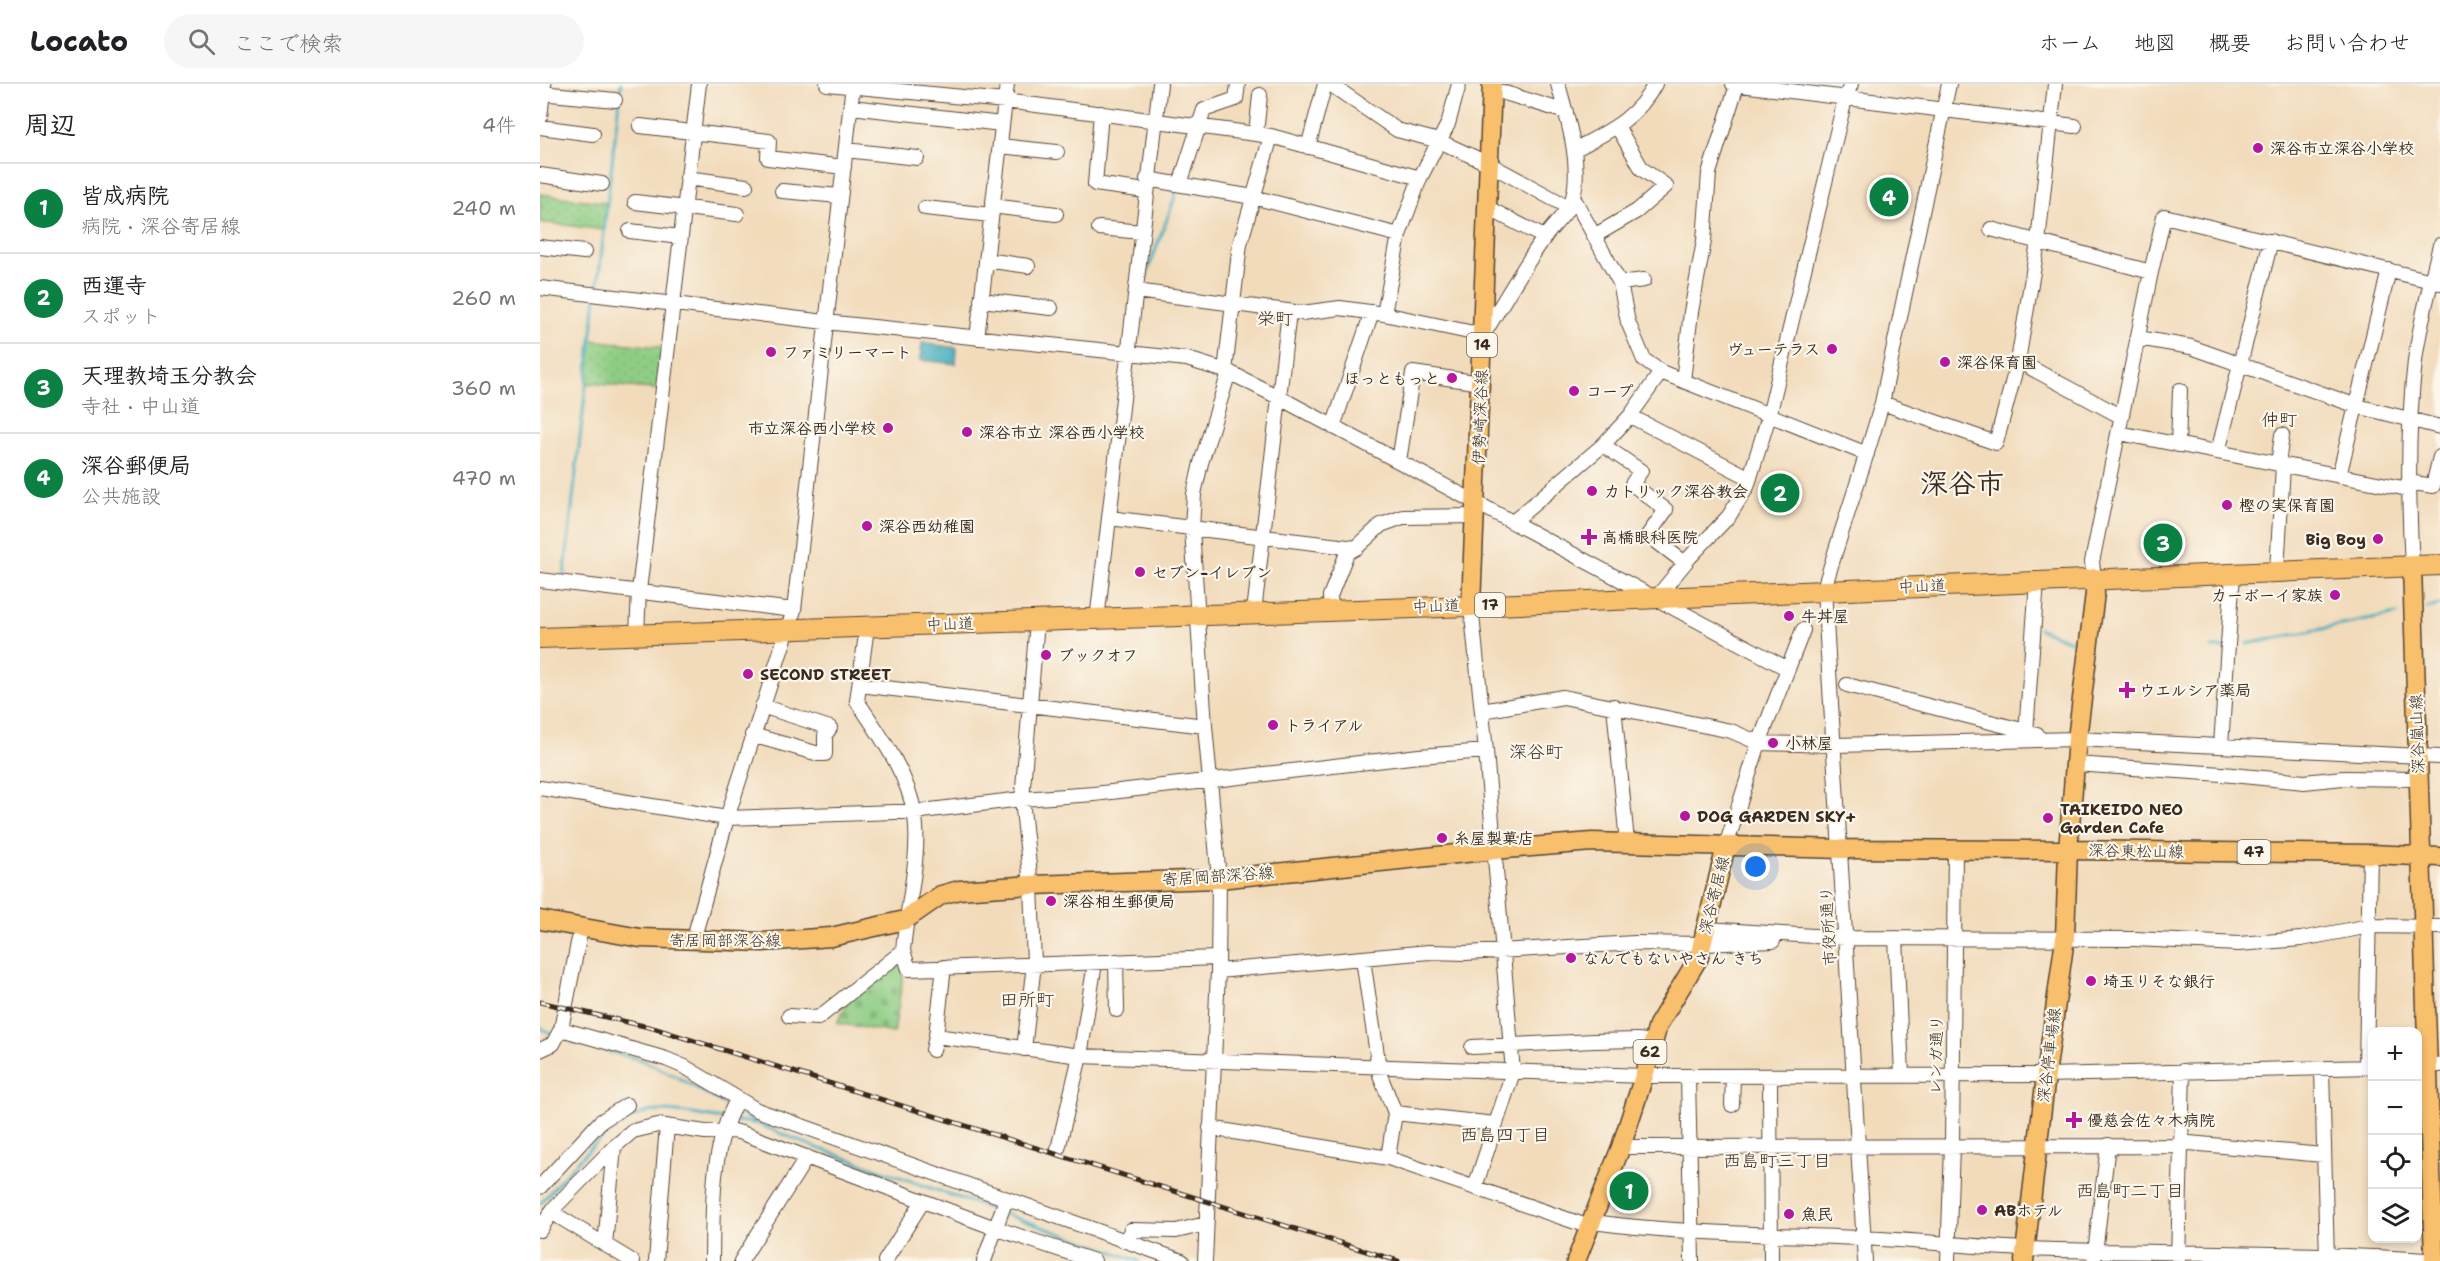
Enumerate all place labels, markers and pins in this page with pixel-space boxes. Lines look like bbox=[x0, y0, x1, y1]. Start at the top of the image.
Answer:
place label: 深谷市立深谷小学校 bbox=[2270, 138, 2414, 159]
marker: 深谷市立深谷小学校 bbox=[2251, 141, 2265, 155]
pin: 4 bbox=[1870, 174, 1908, 220]
place label: ヴューテラス bbox=[1727, 339, 1820, 360]
place label: ファミリーマート bbox=[783, 342, 912, 363]
marker: ヴューテラス bbox=[1825, 342, 1839, 356]
marker: ファミリーマート bbox=[764, 345, 778, 359]
place label: 深谷保育園 bbox=[1957, 352, 2037, 373]
marker: 深谷保育園 bbox=[1938, 355, 1952, 369]
place label: ほっともっと bbox=[1344, 368, 1440, 389]
marker: ほっともっと bbox=[1445, 371, 1459, 385]
place label: コープ bbox=[1586, 381, 1633, 402]
marker: コープ bbox=[1567, 384, 1581, 398]
place label: 市立深谷西小学校 bbox=[748, 418, 876, 439]
marker: 市立深谷西小学校 bbox=[881, 421, 895, 435]
place label: 深谷市立 深谷西小学校 bbox=[979, 422, 1145, 443]
marker: 深谷市立 深谷西小学校 bbox=[960, 425, 974, 439]
pin: 2 bbox=[1760, 470, 1800, 516]
place label: カトリック深谷教会 bbox=[1604, 481, 1748, 502]
marker: カトリック深谷教会 bbox=[1585, 484, 1599, 498]
place label: 樫の実保育園 bbox=[2239, 495, 2335, 516]
marker: 樫の実保育園 bbox=[2220, 498, 2234, 512]
place label: 深谷西幼稚園 bbox=[879, 516, 975, 537]
marker: 深谷西幼稚園 bbox=[860, 519, 874, 533]
pin: 3 bbox=[2144, 520, 2182, 566]
place label: 高橋眼科医院 bbox=[1602, 527, 1698, 548]
marker: 高橋眼科医院 bbox=[1580, 528, 1598, 546]
place label: Big Boy bbox=[2305, 529, 2366, 550]
marker: Big Boy bbox=[2371, 532, 2385, 546]
place label: セブン-イレブン bbox=[1152, 562, 1272, 583]
marker: セブン-イレブン bbox=[1133, 565, 1147, 579]
place label: カーボーイ家族 bbox=[2211, 585, 2323, 606]
marker: カーボーイ家族 bbox=[2328, 588, 2342, 602]
place label: 牛丼屋 bbox=[1801, 606, 1849, 627]
marker: 牛丼屋 bbox=[1782, 609, 1796, 623]
place label: ブックオフ bbox=[1058, 645, 1138, 666]
marker: ブックオフ bbox=[1039, 648, 1053, 662]
place label: SECOND STREET bbox=[760, 664, 891, 685]
marker: SECOND STREET bbox=[741, 667, 755, 681]
place label: ウエルシア薬局 bbox=[2139, 680, 2251, 701]
marker: ウエルシア薬局 bbox=[2120, 683, 2134, 697]
place label: トライアル bbox=[1285, 715, 1364, 736]
marker: トライアル bbox=[1266, 718, 1280, 732]
place label: 小林屋 bbox=[1785, 733, 1833, 754]
marker: 小林屋 bbox=[1766, 736, 1780, 750]
place label: TAIKEIDO NEO Garden Cafe bbox=[2060, 799, 2183, 838]
place label: DOG GARDEN SKY+ bbox=[1697, 806, 1856, 827]
marker: DOG GARDEN SKY+ bbox=[1678, 809, 1692, 823]
marker: TAIKEIDO NEO Garden Cafe bbox=[2041, 811, 2055, 825]
place label: 糸屋製菓店 bbox=[1454, 828, 1534, 849]
marker: 糸屋製菓店 bbox=[1435, 831, 1449, 845]
place label: 深谷相生郵便局 bbox=[1063, 891, 1175, 912]
marker: 深谷相生郵便局 bbox=[1044, 894, 1058, 908]
place label: なんでもないやさん きち bbox=[1583, 948, 1764, 969]
marker: なんでもないやさん きち bbox=[1564, 951, 1578, 965]
place label: 埼玉りそな銀行 bbox=[2103, 971, 2215, 992]
marker: 埼玉りそな銀行 bbox=[2084, 974, 2098, 988]
place label: 優慈会佐々木病院 bbox=[2087, 1110, 2215, 1131]
marker: 優慈会佐々木病院 bbox=[2065, 1111, 2083, 1129]
pin: 1 bbox=[1610, 1168, 1648, 1214]
place label: ABホテル bbox=[1994, 1200, 2063, 1221]
marker: ABホテル bbox=[1975, 1203, 1989, 1217]
place label: 魚民 bbox=[1801, 1204, 1833, 1225]
marker: 魚民 bbox=[1782, 1207, 1796, 1221]

